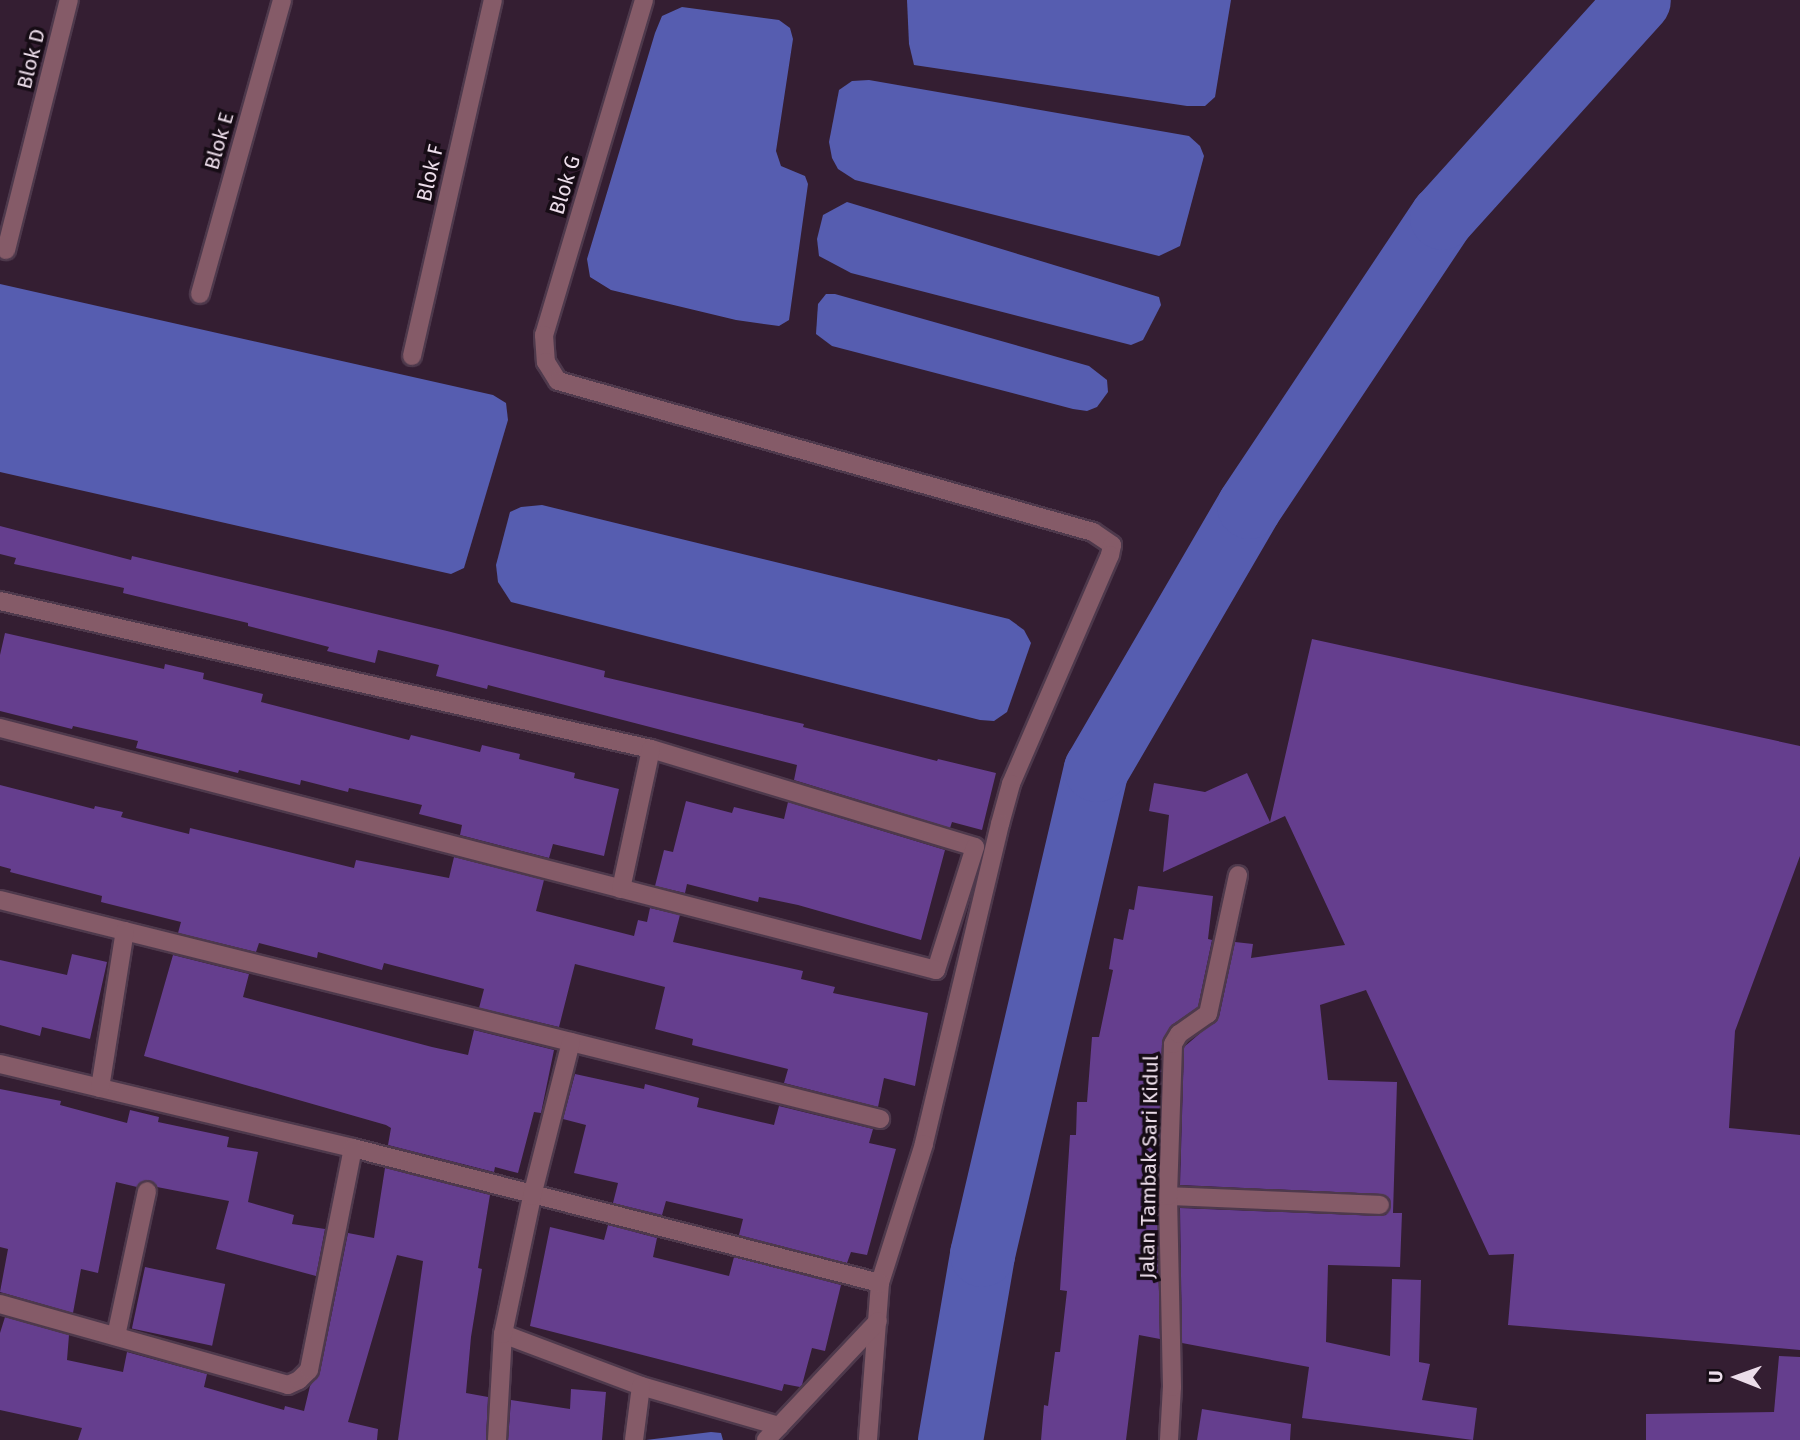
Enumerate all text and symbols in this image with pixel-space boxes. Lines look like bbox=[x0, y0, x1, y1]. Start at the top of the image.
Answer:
street label: Blok D bbox=[11, 26, 51, 92]
street label: Blok E bbox=[199, 109, 239, 173]
street label: Blok F bbox=[411, 142, 449, 204]
street label: Blok G bbox=[544, 152, 586, 218]
street label: Jalan Tambak Sari Kidul bbox=[1134, 1055, 1164, 1279]
north arrow bbox=[1702, 1342, 1772, 1412]
text: U bbox=[1704, 1370, 1727, 1383]

